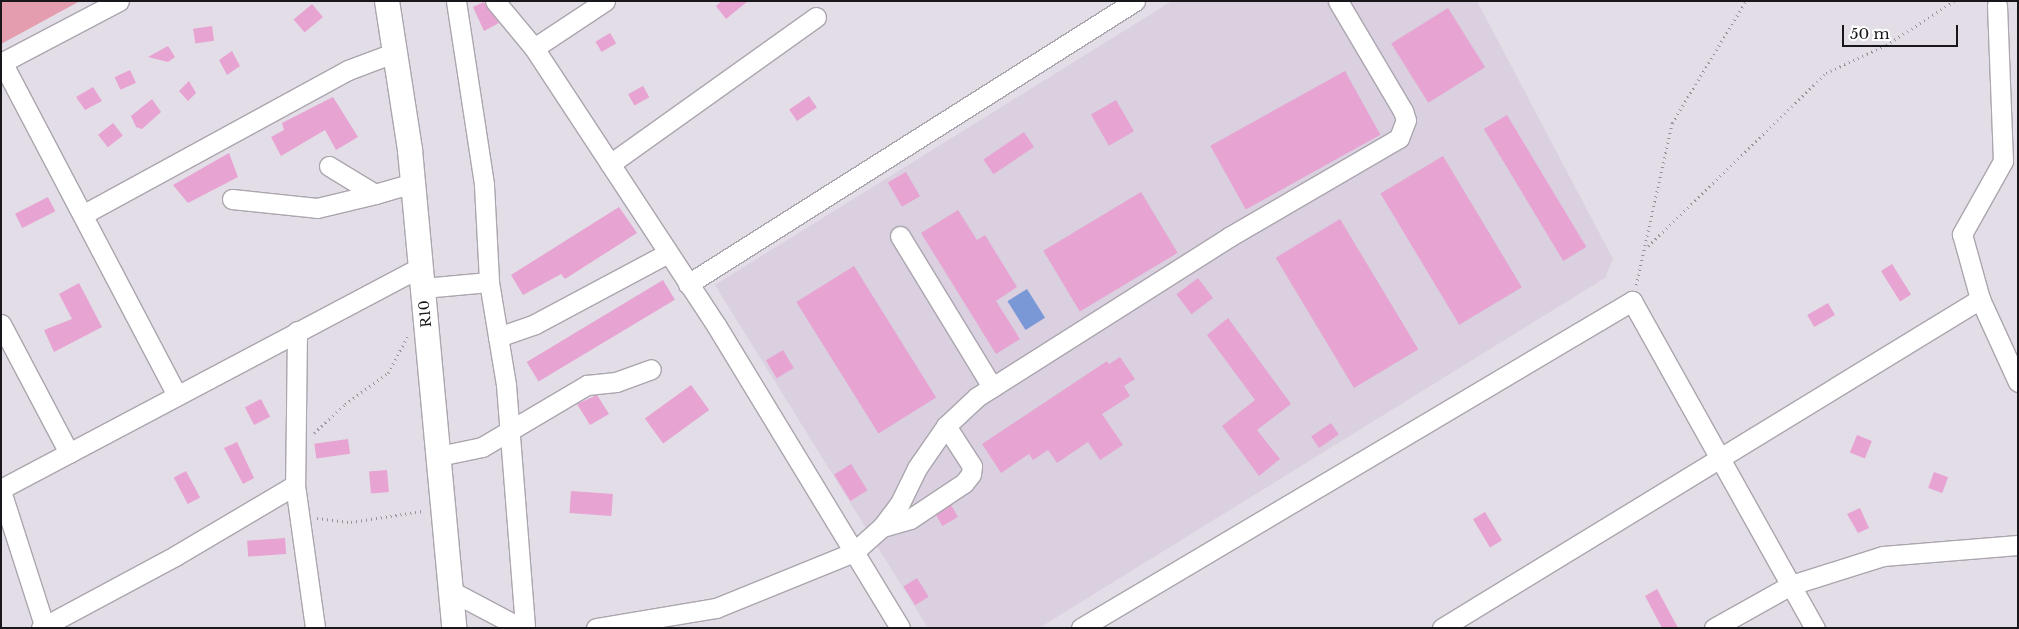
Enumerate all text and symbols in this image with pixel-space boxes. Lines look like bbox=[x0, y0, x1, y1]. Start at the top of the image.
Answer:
scale bar bbox=[1844, 15, 1960, 47]
text: 50 m bbox=[1850, 24, 1890, 43]
street label: R10 bbox=[415, 300, 435, 328]

